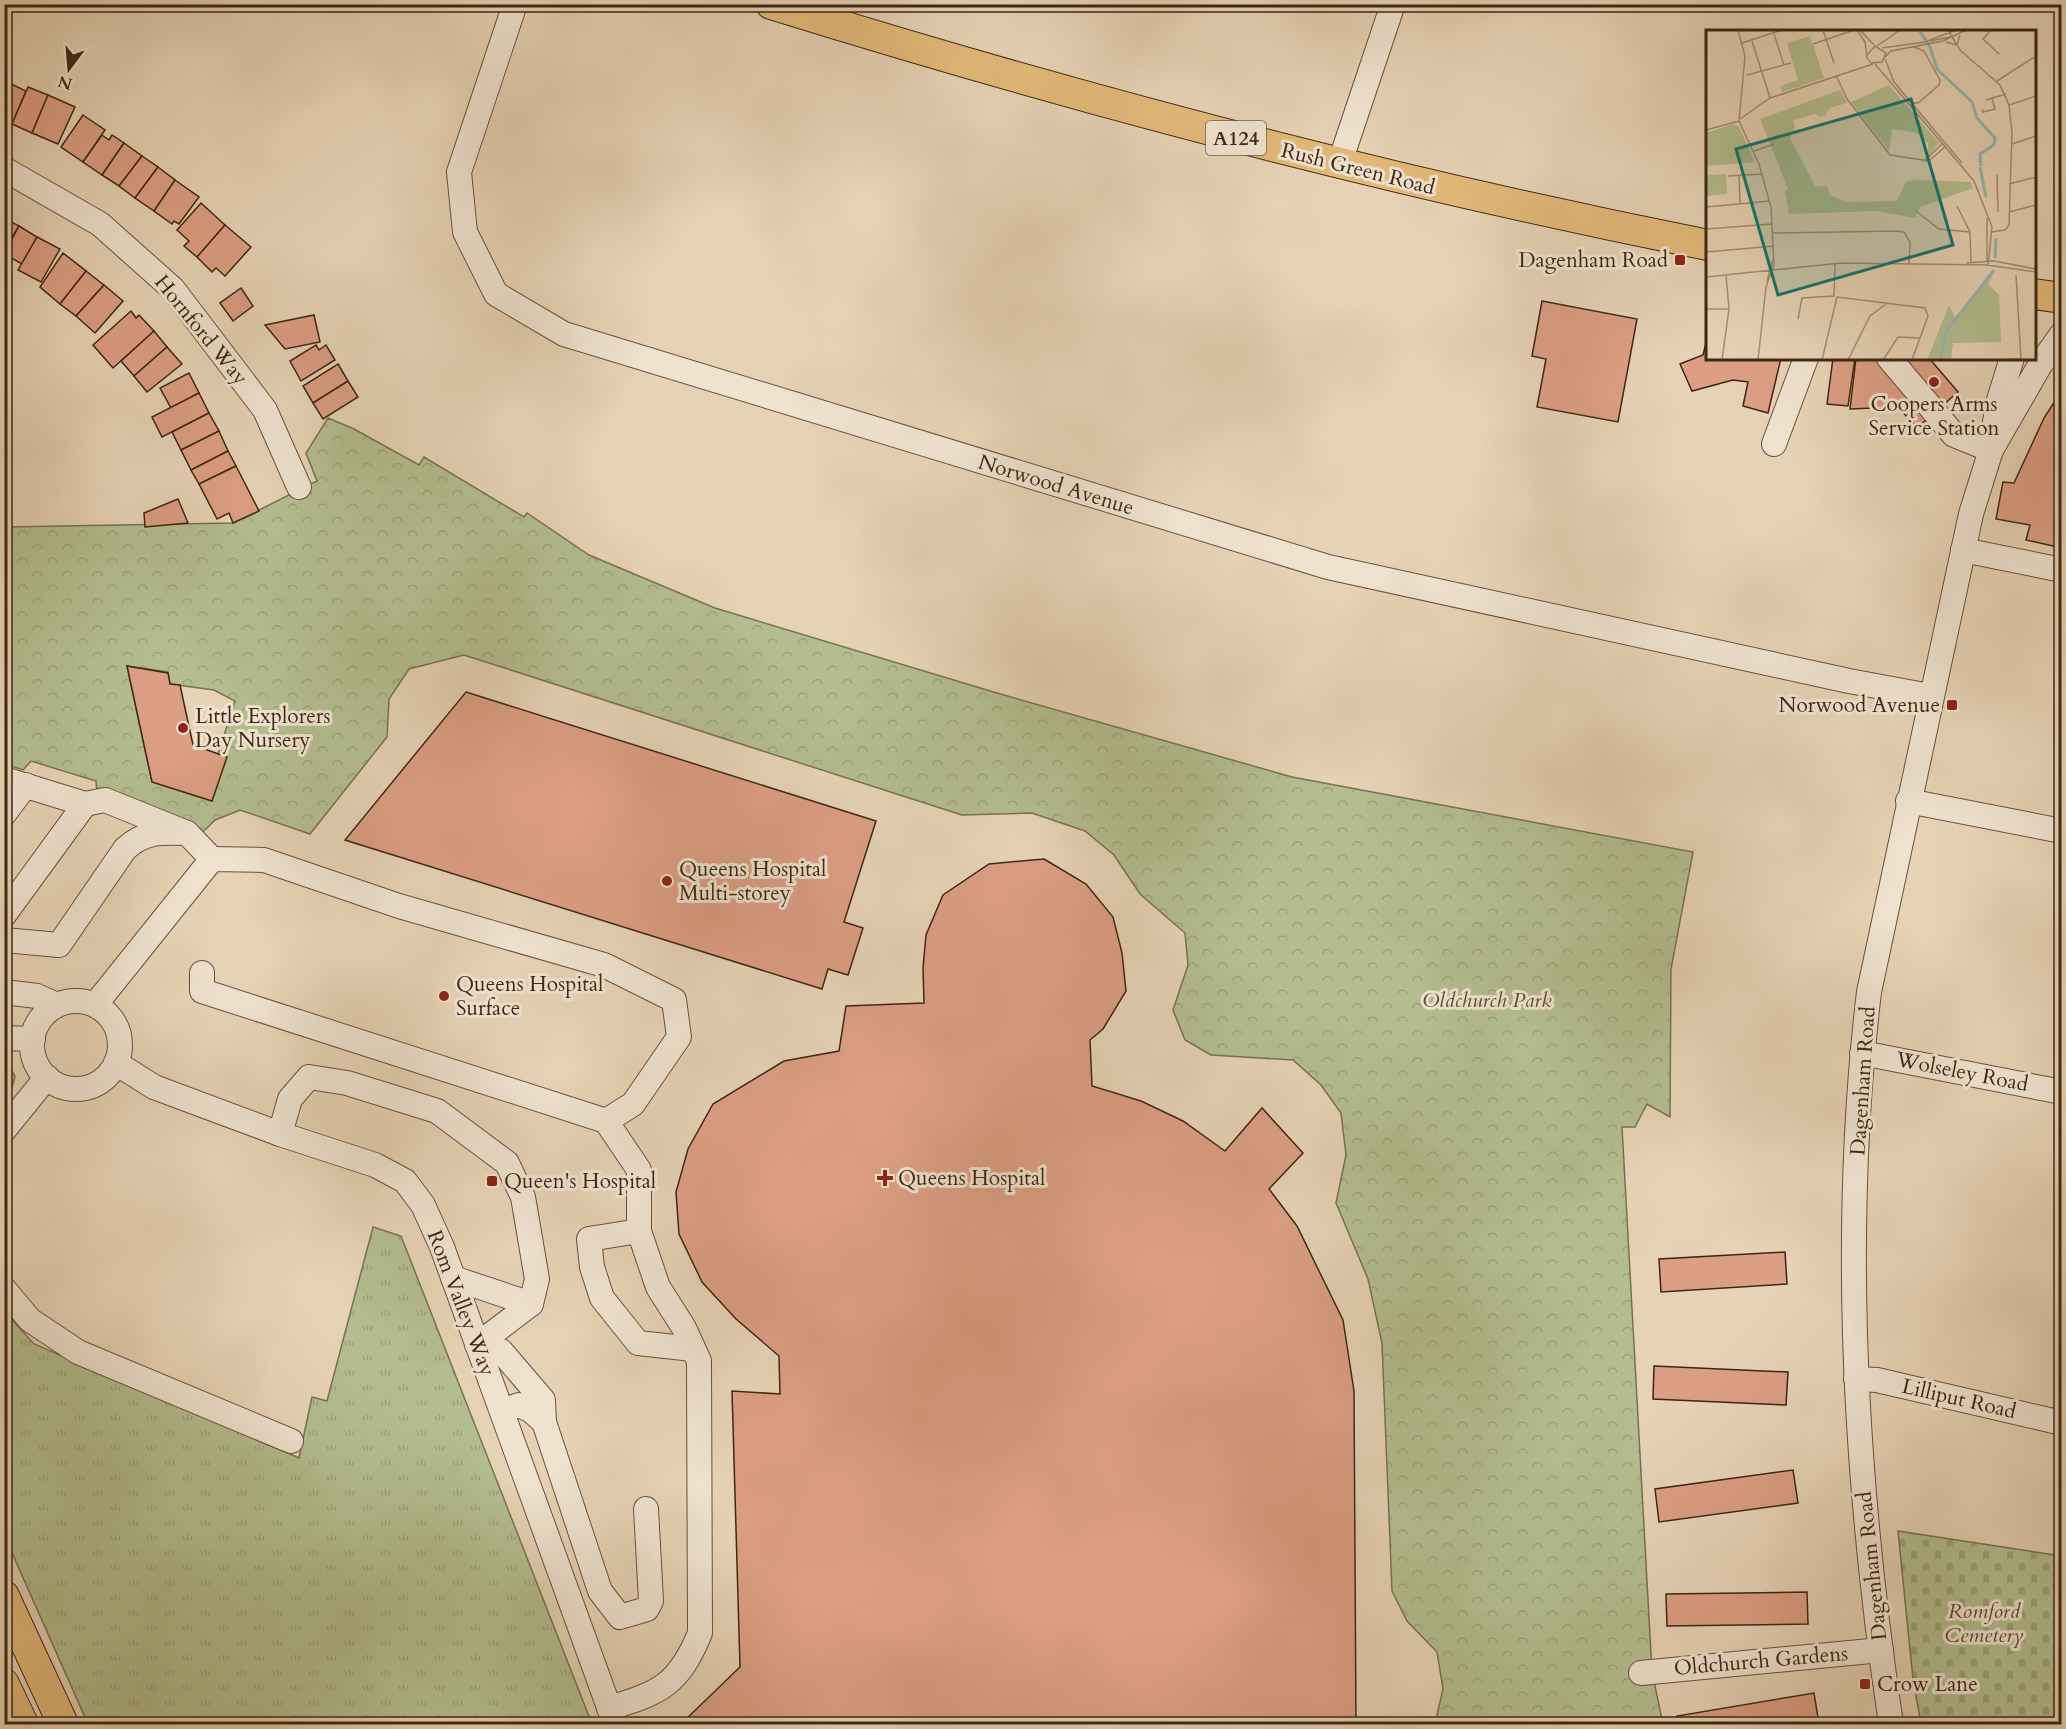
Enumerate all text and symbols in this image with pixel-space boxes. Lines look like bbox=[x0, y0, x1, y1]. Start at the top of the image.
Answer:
inset map bbox=[1706, 30, 2036, 360]
north arrow bbox=[39, 39, 99, 99]
text: N bbox=[55, 70, 75, 95]
road number: A124 bbox=[1206, 121, 1266, 155]
street label: Rush Green Road bbox=[1278, 136, 1438, 202]
place label: Dagenham Road bbox=[1518, 246, 1668, 275]
marker: Dagenham Road bbox=[1673, 253, 1687, 267]
street label: Hornford Way bbox=[148, 269, 254, 391]
marker: Coopers Arms Service Station bbox=[1927, 375, 1941, 389]
place label: Coopers Arms Service Station bbox=[1868, 390, 2000, 443]
street label: Norwood Avenue bbox=[975, 448, 1137, 522]
place label: Norwood Avenue bbox=[1779, 691, 1940, 720]
marker: Norwood Avenue bbox=[1945, 698, 1959, 712]
place label: Little Explorers Day Nursery bbox=[195, 702, 331, 755]
marker: Little Explorers Day Nursery bbox=[176, 721, 190, 735]
place label: Queens Hospital Multi-storey bbox=[679, 855, 826, 908]
marker: Queens Hospital Multi-storey bbox=[660, 874, 674, 888]
place label: Queens Hospital Surface bbox=[456, 970, 603, 1023]
park label: Oldchurch Park bbox=[1422, 986, 1552, 1015]
marker: Queens Hospital Surface bbox=[437, 989, 451, 1003]
street label: Dagenham Road bbox=[1843, 1005, 1883, 1157]
street label: Wolseley Road bbox=[1892, 1045, 2031, 1099]
place label: Queens Hospital bbox=[898, 1164, 1045, 1193]
place label: Queen's Hospital bbox=[504, 1167, 656, 1196]
marker: Queens Hospital bbox=[876, 1169, 894, 1187]
marker: Queen's Hospital bbox=[485, 1174, 499, 1188]
street label: Rom Valley Way bbox=[420, 1226, 502, 1380]
street label: Lilliput Road bbox=[1899, 1372, 2019, 1426]
street label: Dagenham Road bbox=[1850, 1490, 1894, 1642]
park label: Romford Cemetery bbox=[1945, 1597, 2023, 1650]
street label: Oldchurch Gardens bbox=[1673, 1639, 1849, 1683]
place label: Crow Lane bbox=[1877, 1670, 1978, 1699]
marker: Crow Lane bbox=[1858, 1677, 1872, 1691]

